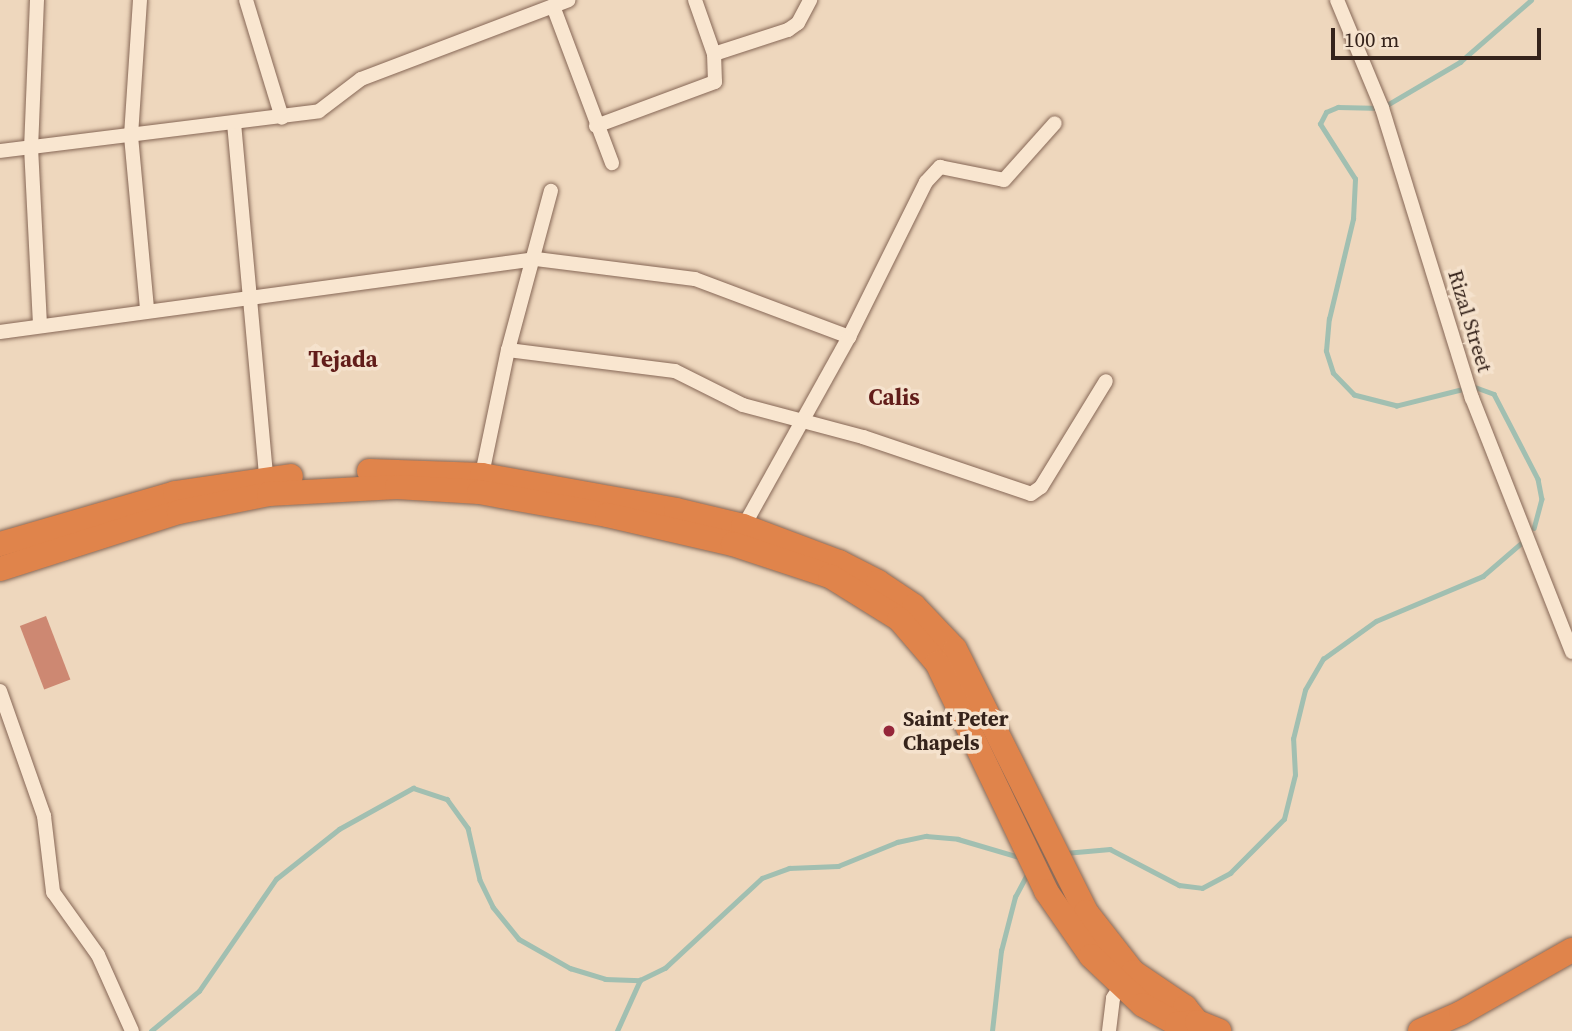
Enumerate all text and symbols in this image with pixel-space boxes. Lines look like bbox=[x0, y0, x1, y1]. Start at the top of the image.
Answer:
scale bar bbox=[1334, 14, 1544, 58]
text: 100 m bbox=[1344, 25, 1399, 54]
street label: Rizal Street bbox=[1443, 267, 1497, 375]
district label: Tejada bbox=[308, 345, 378, 373]
district label: Calis bbox=[868, 383, 920, 411]
place label: Saint Peter Chapels bbox=[903, 706, 1009, 756]
marker: Saint Peter Chapels bbox=[881, 723, 897, 739]

